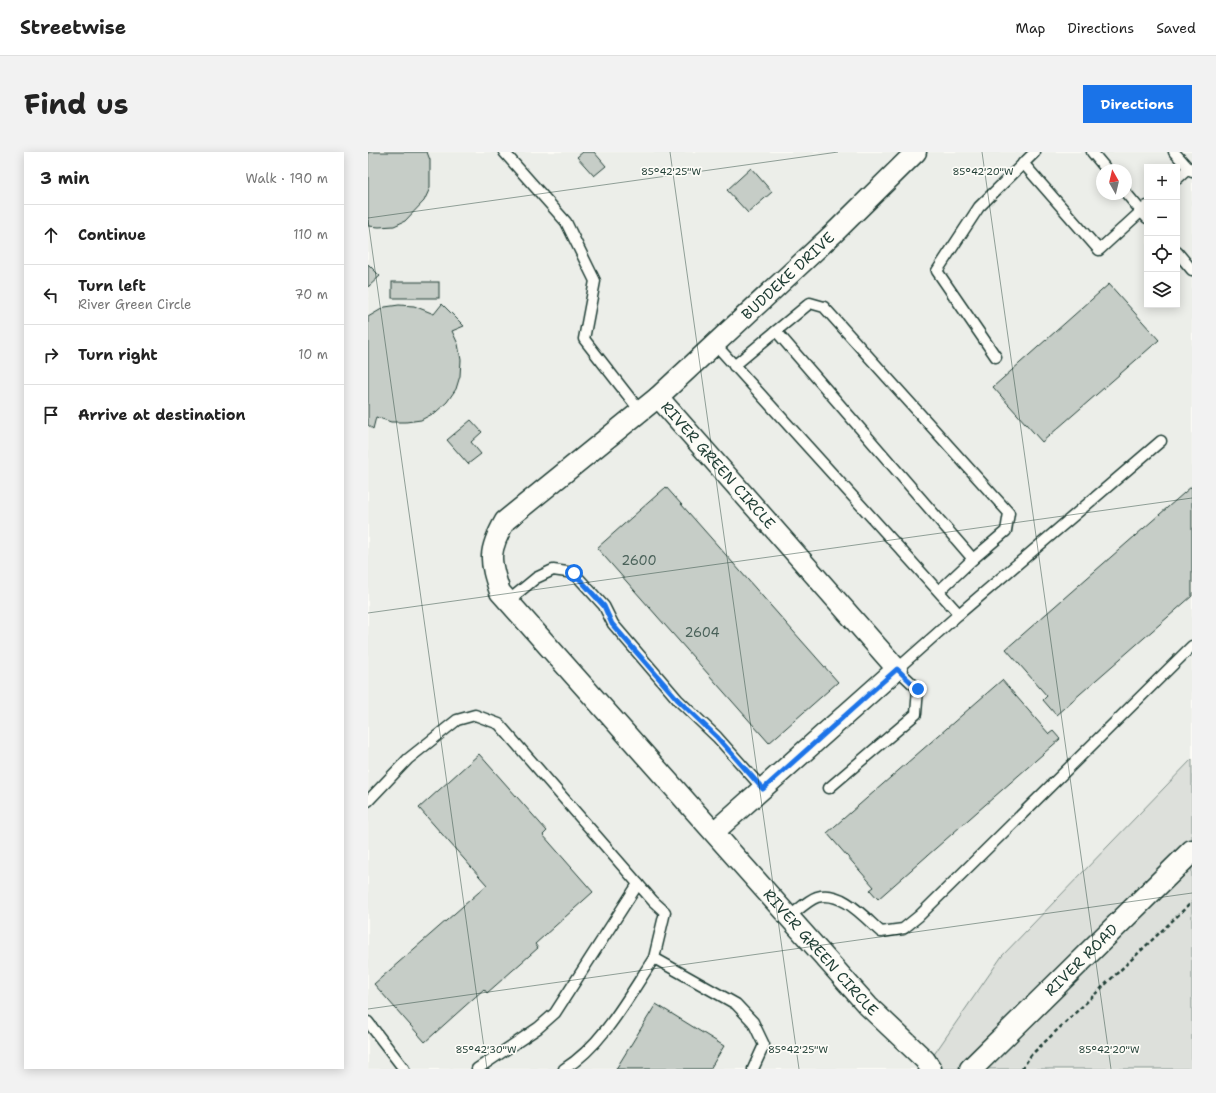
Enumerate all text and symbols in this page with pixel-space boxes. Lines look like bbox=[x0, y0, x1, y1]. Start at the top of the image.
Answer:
text: Streetwise bbox=[20, 15, 126, 40]
text: Map bbox=[1016, 19, 1046, 37]
text: Directions bbox=[1068, 19, 1134, 37]
text: Saved bbox=[1156, 19, 1196, 37]
text: Find us bbox=[24, 85, 129, 123]
button: Directions bbox=[1083, 85, 1192, 123]
north arrow bbox=[1096, 164, 1132, 200]
map controls bbox=[1144, 164, 1180, 308]
button: + bbox=[1144, 164, 1180, 200]
text: 85°42'25"W bbox=[641, 165, 701, 178]
text: 85°42'20"W bbox=[952, 165, 1014, 178]
text: 3 min bbox=[40, 167, 90, 189]
text: Walk · 190 m bbox=[246, 170, 328, 187]
button: − bbox=[1144, 200, 1180, 236]
icon: ahead bbox=[40, 224, 62, 246]
text: Continue bbox=[78, 225, 146, 245]
text: 110 m bbox=[293, 226, 328, 243]
street label: BUDDEKE DRIVE bbox=[737, 228, 839, 324]
button: locate bbox=[1144, 236, 1180, 272]
button: layers bbox=[1144, 272, 1180, 308]
text: Turn left bbox=[78, 276, 146, 296]
icon: left bbox=[40, 284, 62, 306]
text: 70 m bbox=[294, 286, 328, 303]
text: River Green Circle bbox=[78, 296, 191, 313]
icon: right bbox=[40, 344, 62, 366]
text: Turn right bbox=[78, 345, 158, 365]
text: 10 m bbox=[298, 346, 328, 363]
street label: RIVER GREEN CIRCLE bbox=[657, 397, 780, 533]
icon: arrive bbox=[40, 404, 62, 426]
text: Arrive at destination bbox=[78, 405, 246, 425]
house number: 2600 bbox=[621, 552, 657, 569]
route start bbox=[565, 564, 583, 582]
house number: 2604 bbox=[684, 624, 720, 641]
route end bbox=[909, 680, 927, 698]
street label: RIVER GREEN CIRCLE bbox=[759, 885, 882, 1020]
street label: RIVER ROAD bbox=[1040, 920, 1122, 1001]
text: 85°42'30"W bbox=[455, 1043, 517, 1056]
text: 85°42'25"W bbox=[768, 1043, 828, 1056]
text: 85°42'20"W bbox=[1078, 1043, 1140, 1056]

